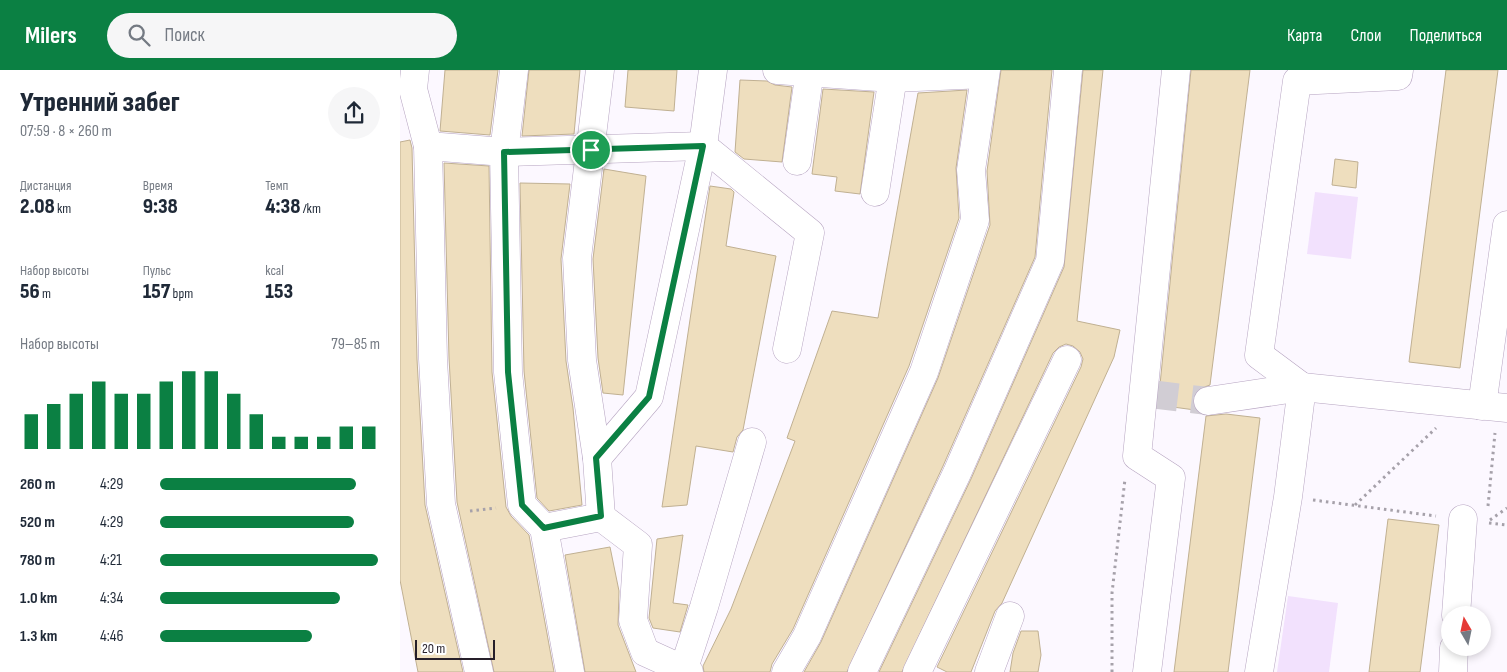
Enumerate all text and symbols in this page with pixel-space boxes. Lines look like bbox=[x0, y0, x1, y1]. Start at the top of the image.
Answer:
search box bbox=[107, 13, 457, 58]
text: Milers bbox=[25, 21, 77, 50]
icon: search bbox=[125, 21, 153, 49]
text: Поиск bbox=[165, 24, 205, 47]
text: Карта bbox=[1287, 25, 1323, 46]
text: Слои bbox=[1351, 25, 1382, 46]
text: Поделиться bbox=[1410, 25, 1482, 46]
text: Утренний забег bbox=[20, 86, 180, 119]
button: share bbox=[328, 87, 380, 139]
text: 07:59 · 8 × 260 m bbox=[20, 122, 112, 141]
pin bbox=[570, 129, 612, 171]
icon: arrive bbox=[577, 136, 605, 164]
text: Дистанция bbox=[20, 177, 71, 194]
text: Время bbox=[143, 177, 173, 194]
text: Темп bbox=[265, 177, 288, 194]
text: 2.08 bbox=[20, 194, 55, 219]
text: 9:38 bbox=[143, 194, 178, 219]
text: 4:38 bbox=[265, 194, 301, 219]
text: km bbox=[55, 200, 71, 217]
text: /km bbox=[301, 200, 321, 217]
text: Набор высоты bbox=[20, 262, 89, 279]
text: Пульс bbox=[143, 262, 171, 279]
text: kcal bbox=[265, 262, 284, 279]
text: 56 bbox=[20, 279, 40, 304]
text: 157 bbox=[143, 279, 170, 304]
text: 153 bbox=[265, 279, 293, 304]
text: m bbox=[40, 285, 51, 302]
text: bpm bbox=[170, 285, 193, 302]
text: Набор высоты bbox=[20, 335, 99, 354]
text: 79–85 m bbox=[331, 335, 380, 354]
text: 260 m bbox=[20, 475, 55, 494]
text: 4:29 bbox=[100, 475, 123, 494]
text: 520 m bbox=[20, 513, 55, 532]
text: 4:29 bbox=[100, 513, 123, 532]
text: 780 m bbox=[20, 551, 55, 570]
text: 4:21 bbox=[100, 551, 122, 570]
text: 1.0 km bbox=[20, 589, 57, 608]
text: 4:34 bbox=[100, 589, 123, 608]
north arrow bbox=[1441, 606, 1491, 656]
map controls bbox=[1441, 606, 1491, 656]
text: 1.3 km bbox=[20, 627, 57, 646]
text: 4:46 bbox=[100, 627, 123, 646]
scale bar bbox=[415, 637, 495, 660]
text: 20 m bbox=[422, 640, 445, 657]

